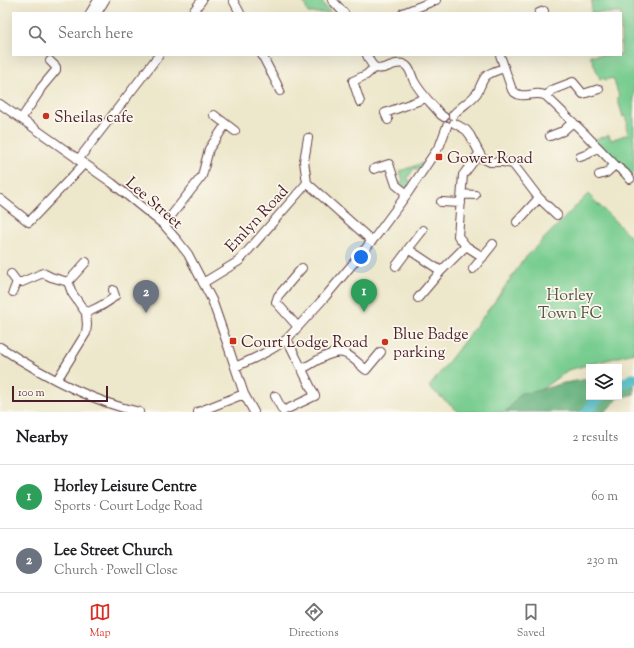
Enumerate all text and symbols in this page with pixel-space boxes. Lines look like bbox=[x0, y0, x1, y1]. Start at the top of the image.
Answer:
search box bbox=[12, 12, 622, 56]
icon: search bbox=[26, 23, 48, 45]
text: Search here bbox=[58, 24, 133, 45]
place label: Sheilas cafe bbox=[54, 107, 134, 130]
marker: Sheilas cafe bbox=[41, 111, 51, 121]
place label: Gower Road bbox=[447, 148, 533, 171]
marker: Gower Road bbox=[434, 152, 444, 162]
street label: Lee Street bbox=[120, 172, 187, 236]
street label: Emlyn Road bbox=[221, 181, 295, 258]
your location bbox=[351, 247, 371, 267]
pin: 1 bbox=[351, 279, 377, 312]
pin: 2 bbox=[133, 280, 159, 313]
park label: Horley Town FC bbox=[538, 285, 602, 326]
place label: Blue Badge parking bbox=[393, 324, 469, 365]
place label: Court Lodge Road bbox=[241, 332, 368, 355]
marker: Court Lodge Road bbox=[228, 336, 238, 346]
marker: Blue Badge parking bbox=[380, 337, 390, 347]
map controls bbox=[586, 364, 622, 400]
button: layers bbox=[586, 364, 622, 400]
scale bar bbox=[12, 384, 108, 403]
text: 100 m bbox=[18, 385, 45, 401]
text: Nearby bbox=[16, 426, 68, 450]
text: 2 results bbox=[573, 429, 618, 447]
text: Horley Leisure Centre bbox=[54, 477, 197, 498]
text: 1 bbox=[27, 488, 31, 506]
text: 60 m bbox=[591, 488, 618, 506]
text: Sports · Court Lodge Road bbox=[54, 498, 203, 516]
text: Lee Street Church bbox=[54, 541, 173, 562]
text: 2 bbox=[26, 552, 32, 570]
text: 230 m bbox=[586, 552, 618, 570]
text: Church · Powell Close bbox=[54, 562, 178, 580]
tab: Map bbox=[89, 601, 111, 641]
tab: Directions bbox=[289, 601, 339, 641]
tab: Saved bbox=[517, 601, 545, 641]

